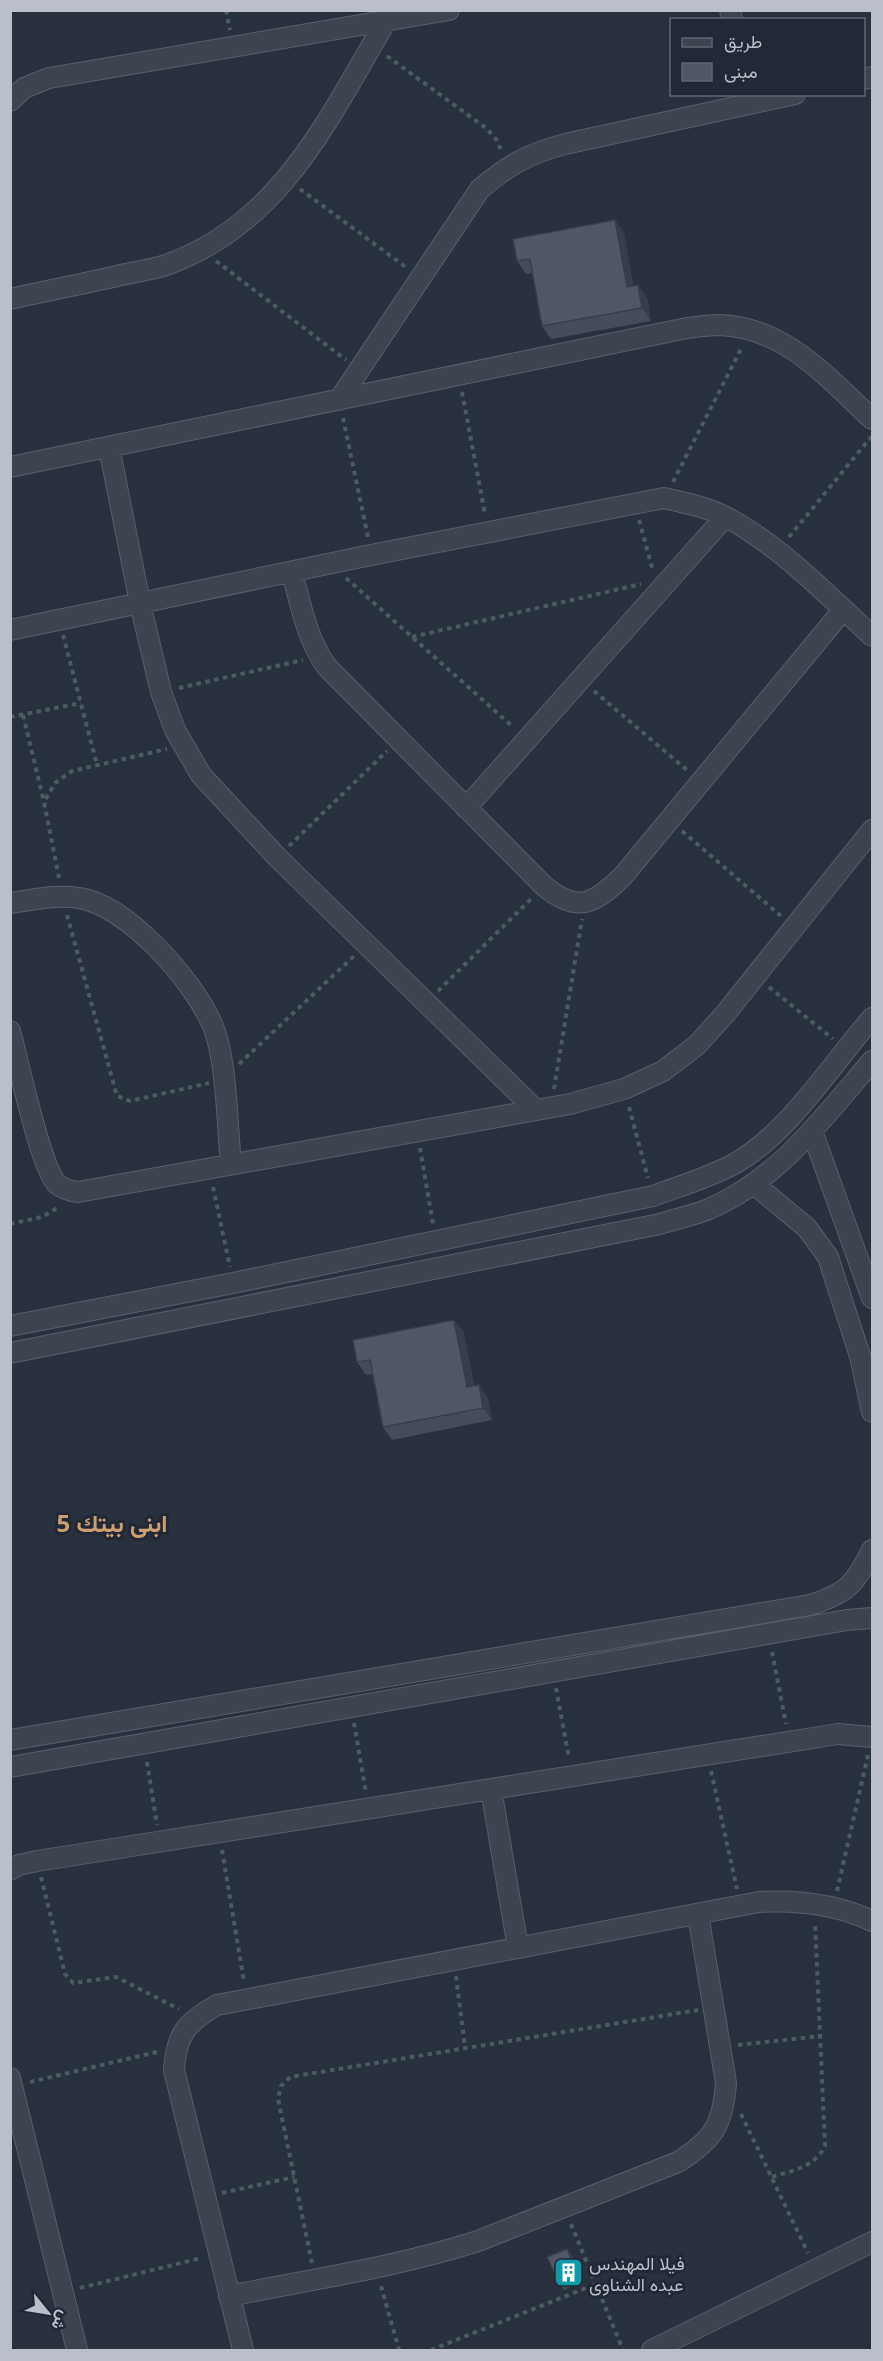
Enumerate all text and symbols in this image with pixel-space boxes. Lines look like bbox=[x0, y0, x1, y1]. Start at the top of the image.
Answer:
legend bbox=[670, 18, 865, 96]
text: طريق bbox=[724, 29, 762, 53]
text: مبنى bbox=[724, 59, 758, 83]
district label: ابنى بيتك 5 bbox=[57, 1506, 167, 1539]
place label: فيلا المهندس عبده الشناوى bbox=[589, 2251, 685, 2296]
building icon: فيلا المهندس عبده الشناوى bbox=[552, 2257, 584, 2289]
north arrow bbox=[18, 2283, 78, 2343]
text: ش bbox=[47, 2307, 75, 2334]

